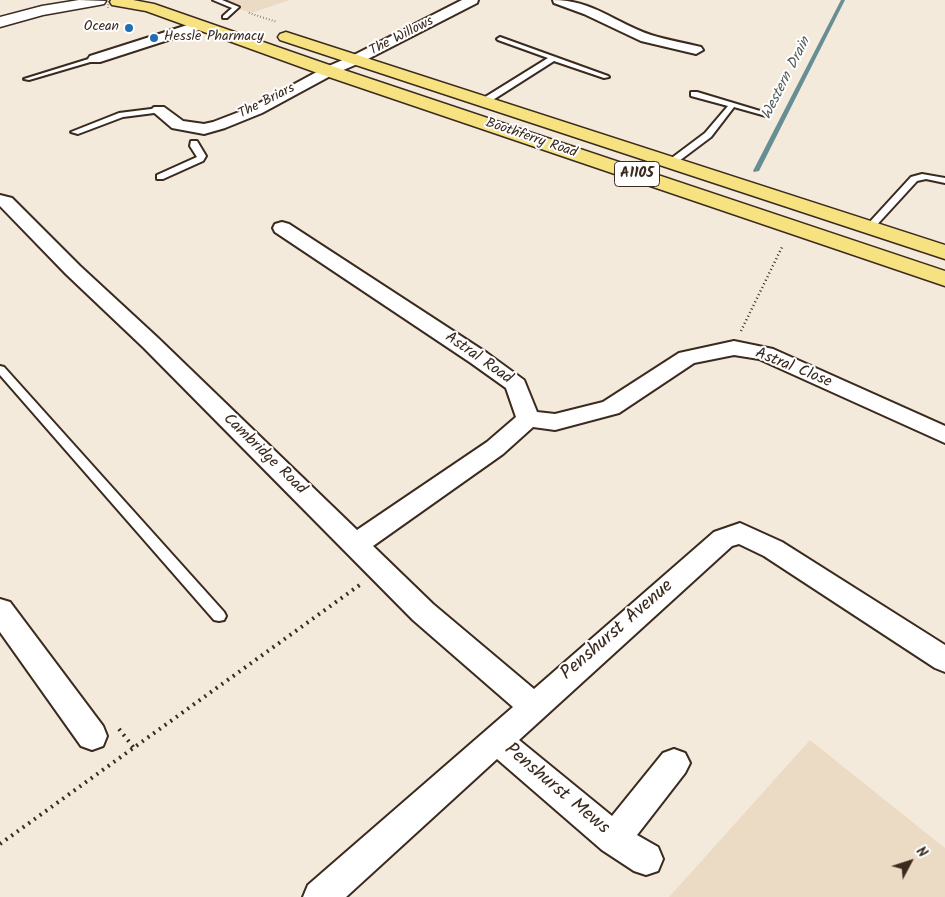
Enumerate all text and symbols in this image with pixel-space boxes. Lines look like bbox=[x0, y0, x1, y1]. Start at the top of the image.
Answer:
street label: The Willows bbox=[367, 14, 437, 60]
place label: Ocean bbox=[84, 20, 119, 36]
marker: Ocean bbox=[123, 22, 135, 34]
place label: Hessle Pharmacy bbox=[164, 30, 264, 46]
marker: Hessle Pharmacy bbox=[148, 32, 160, 44]
water label: Western Drain bbox=[759, 35, 815, 123]
street label: The Briars bbox=[236, 81, 298, 123]
street label: Boothferry Road bbox=[483, 115, 579, 163]
road number: A1105 bbox=[614, 162, 660, 186]
street label: Astral Road bbox=[441, 329, 515, 389]
street label: Astral Close bbox=[752, 345, 834, 393]
street label: Cambridge Road bbox=[218, 410, 310, 500]
street label: Penshurst Avenue bbox=[557, 576, 679, 686]
street label: Penshurst Mews bbox=[499, 739, 613, 841]
north arrow bbox=[885, 837, 935, 887]
text: N bbox=[910, 842, 933, 863]

